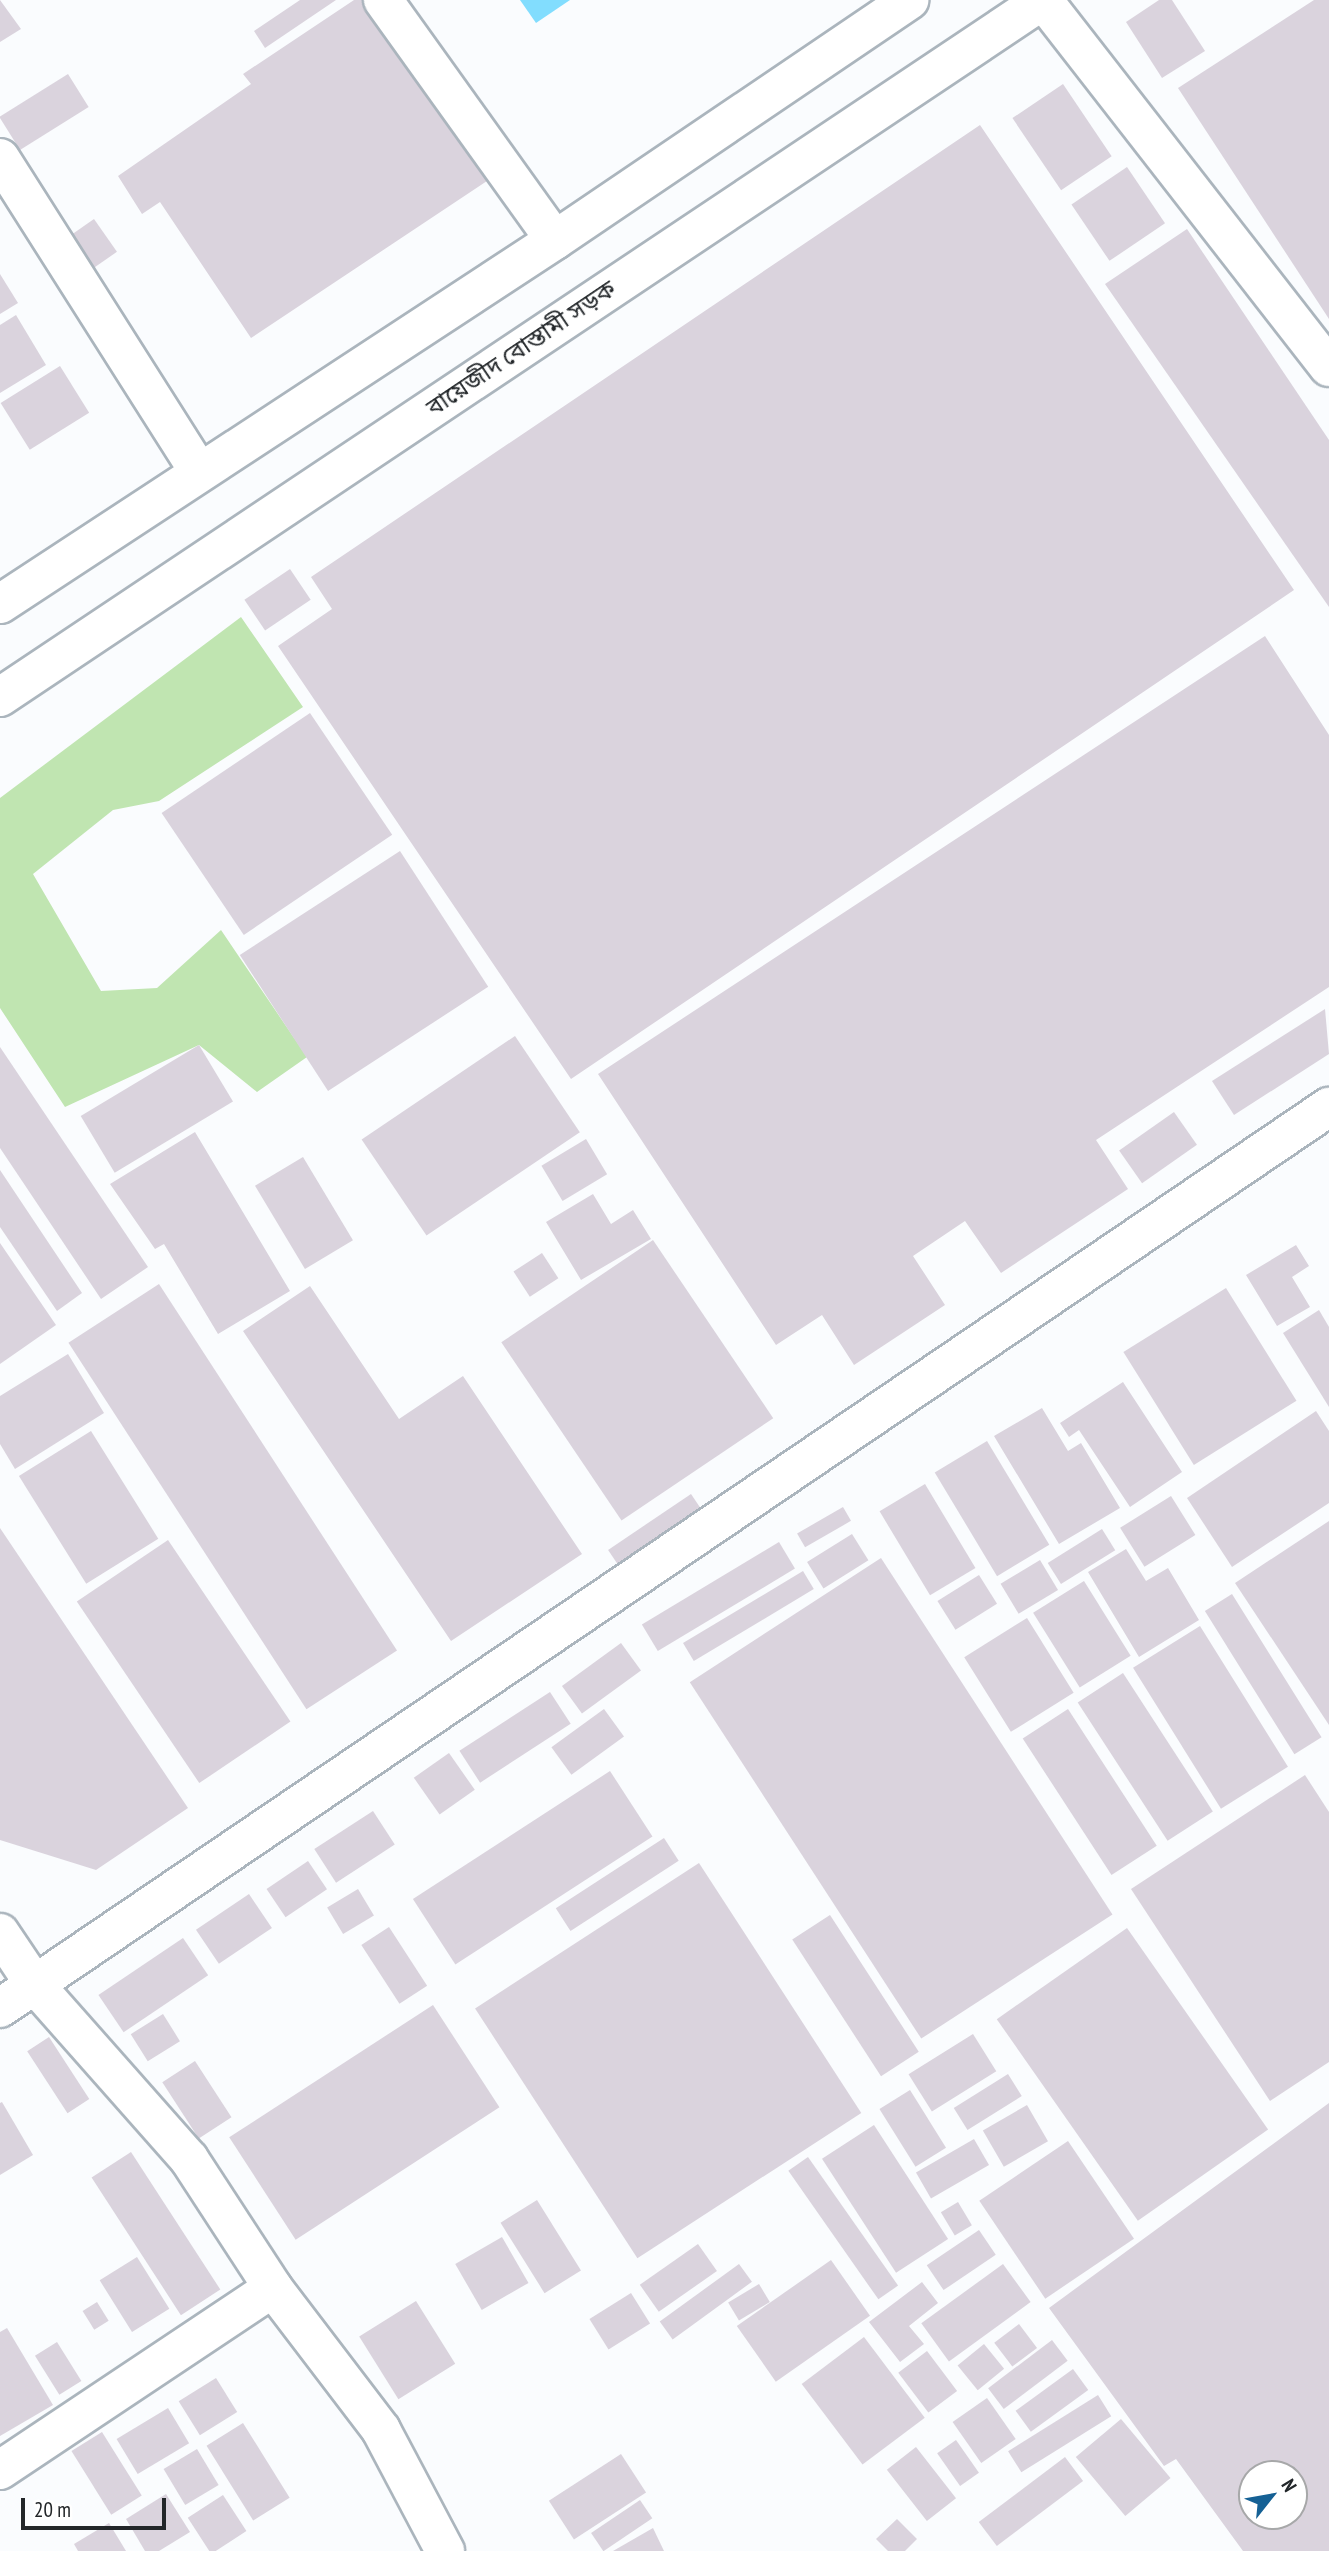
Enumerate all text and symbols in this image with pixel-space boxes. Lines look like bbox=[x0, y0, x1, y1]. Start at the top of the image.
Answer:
street label: বায়েজীদ বোস্তামী সড়ক bbox=[421, 274, 621, 422]
north arrow bbox=[1238, 2460, 1308, 2530]
text: N bbox=[1276, 2475, 1302, 2496]
scale bar bbox=[24, 2484, 170, 2528]
text: 20 m bbox=[34, 2496, 71, 2523]

